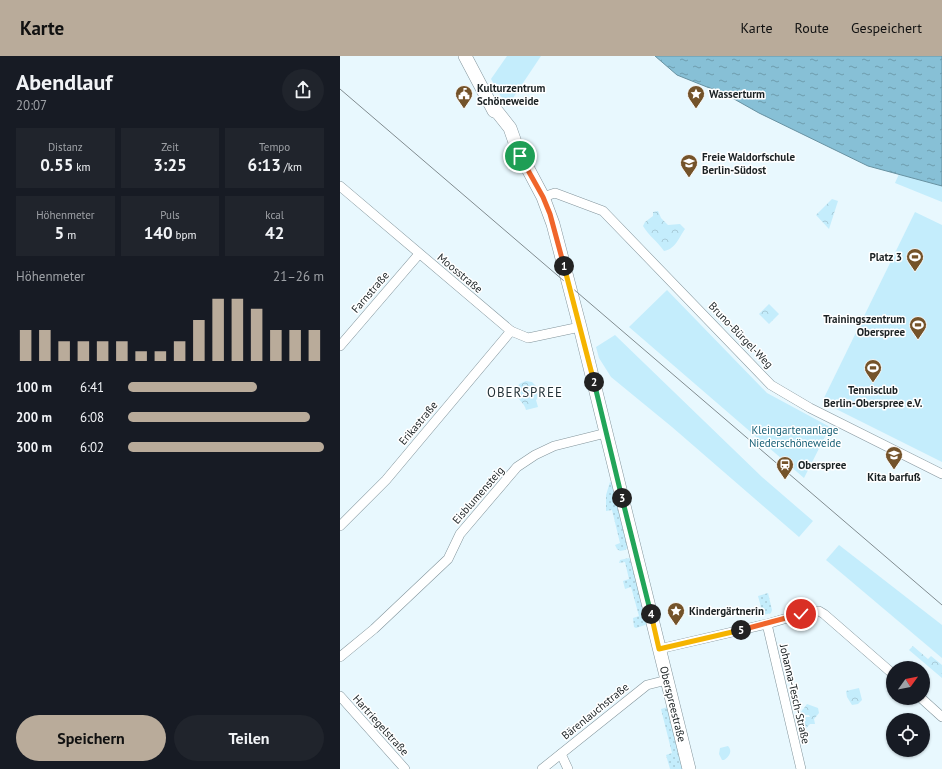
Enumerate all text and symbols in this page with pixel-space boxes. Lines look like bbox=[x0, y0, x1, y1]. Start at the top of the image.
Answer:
text: Karte bbox=[20, 16, 64, 40]
text: Karte bbox=[741, 19, 773, 37]
text: Route bbox=[795, 19, 829, 37]
text: Gespeichert bbox=[851, 19, 922, 37]
text: Abendlauf bbox=[16, 68, 112, 96]
button: share bbox=[282, 69, 324, 111]
place label: Kulturzentrum Schöneweide bbox=[477, 81, 546, 108]
public building icon: Kulturzentrum Schöneweide bbox=[454, 84, 474, 109]
place icon: Wasserturm bbox=[686, 84, 706, 109]
place label: Wasserturm bbox=[709, 87, 765, 101]
text: 20:07 bbox=[16, 97, 47, 114]
pin bbox=[503, 139, 537, 173]
text: Distanz bbox=[48, 140, 83, 154]
text: Zeit bbox=[161, 140, 179, 154]
text: Tempo bbox=[259, 140, 290, 154]
icon: arrive bbox=[509, 145, 531, 167]
place label: Freie Waldorfschule Berlin-Südost bbox=[702, 150, 796, 177]
school or university icon: Freie Waldorfschule Berlin-Südost bbox=[679, 153, 699, 178]
text: 0.55 bbox=[40, 154, 73, 176]
text: 3:25 bbox=[153, 154, 187, 176]
text: 6:13 bbox=[247, 154, 281, 176]
text: km bbox=[73, 160, 90, 174]
text: /km bbox=[281, 160, 302, 174]
text: Höhenmeter bbox=[36, 208, 95, 222]
text: Puls bbox=[160, 208, 180, 222]
text: kcal bbox=[265, 208, 284, 222]
text: 5 bbox=[55, 222, 64, 244]
text: 140 bbox=[144, 222, 173, 244]
text: 42 bbox=[265, 222, 284, 244]
text: m bbox=[64, 228, 76, 242]
text: bpm bbox=[173, 228, 196, 242]
sports icon: Platz 3 bbox=[905, 247, 925, 272]
street label: Moosstraße bbox=[435, 250, 486, 296]
place label: Platz 3 bbox=[869, 250, 902, 264]
pin: 1 bbox=[554, 256, 574, 276]
text: 1 bbox=[561, 259, 567, 273]
text: Höhenmeter bbox=[16, 268, 85, 285]
text: 21–26 m bbox=[273, 268, 324, 285]
street label: Farnstraße bbox=[348, 268, 392, 316]
street label: Bruno-Bürgel-Weg bbox=[706, 299, 776, 371]
place label: Trainingszentrum Oberspree bbox=[823, 312, 905, 339]
sports icon: Trainingszentrum Oberspree bbox=[908, 315, 928, 340]
sports icon: Tennisclub Berlin-Oberspree e.V. bbox=[863, 358, 883, 383]
pin: 2 bbox=[584, 372, 604, 392]
text: 2 bbox=[591, 375, 597, 389]
text: 100 m bbox=[16, 379, 52, 396]
text: 6:41 bbox=[80, 379, 104, 396]
place label: Tennisclub Berlin-Oberspree e.V. bbox=[824, 383, 923, 410]
district label: OBERSPREE bbox=[487, 384, 563, 401]
street label: Erikastraße bbox=[396, 398, 441, 448]
text: 200 m bbox=[16, 409, 52, 426]
text: 6:08 bbox=[80, 409, 104, 426]
park label: Kleingartenanlage Niederschöneweide bbox=[749, 423, 841, 450]
text: 300 m bbox=[16, 439, 52, 456]
text: 6:02 bbox=[80, 439, 104, 456]
school or university icon: Kita barfuß bbox=[884, 445, 904, 470]
station icon: Oberspree bbox=[775, 455, 795, 480]
place label: Oberspree bbox=[798, 458, 847, 472]
street label: Eisblumensteig bbox=[449, 463, 507, 527]
place label: Kita barfuß bbox=[867, 470, 921, 484]
pin: 3 bbox=[612, 488, 632, 508]
text: 3 bbox=[619, 491, 625, 505]
pin bbox=[784, 597, 818, 631]
place icon: Kindergärtnerin bbox=[666, 601, 686, 626]
icon: check bbox=[790, 603, 812, 625]
pin: 4 bbox=[641, 604, 661, 624]
place label: Kindergärtnerin bbox=[689, 604, 764, 618]
text: 4 bbox=[648, 607, 654, 621]
pin: 5 bbox=[731, 620, 751, 640]
text: 5 bbox=[738, 623, 744, 637]
street label: Johanna-Tesch-Straße bbox=[777, 642, 813, 746]
north arrow bbox=[886, 661, 930, 705]
map controls bbox=[886, 661, 930, 757]
street label: Oberspreestraße bbox=[657, 665, 689, 744]
street label: Bärenlauchstraße bbox=[559, 679, 632, 742]
street label: Hartriegelstraße bbox=[350, 692, 412, 759]
button: locate bbox=[886, 713, 930, 757]
button: Speichern bbox=[16, 715, 166, 761]
button: Teilen bbox=[174, 715, 324, 761]

